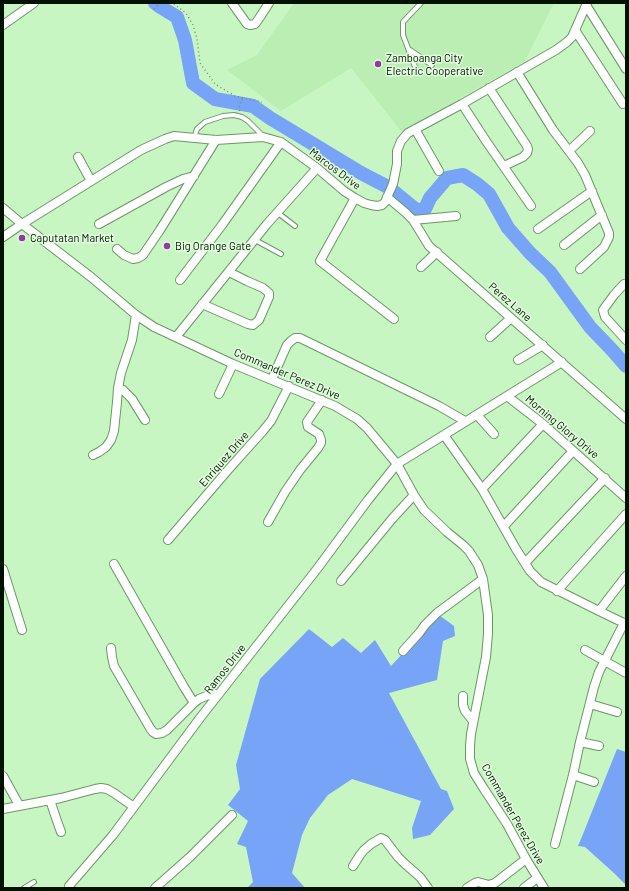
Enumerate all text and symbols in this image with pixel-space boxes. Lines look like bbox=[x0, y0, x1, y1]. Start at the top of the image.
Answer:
place label: Zamboanga City Electric Cooperative bbox=[386, 51, 483, 77]
marker: Zamboanga City Electric Cooperative bbox=[373, 59, 383, 69]
street label: Marcos Drive bbox=[307, 145, 363, 193]
place label: Caputatan Market bbox=[30, 231, 114, 245]
marker: Caputatan Market bbox=[17, 233, 27, 243]
place label: Big Orange Gate bbox=[175, 239, 251, 253]
marker: Big Orange Gate bbox=[162, 241, 172, 251]
street label: Perez Lane bbox=[486, 280, 534, 324]
street label: Commander Perez Drive bbox=[232, 346, 342, 402]
street label: Morning Glory Drive bbox=[523, 392, 601, 462]
street label: Enriquez Drive bbox=[196, 429, 252, 489]
street label: Ramos Drive bbox=[202, 642, 248, 696]
street label: Commander Perez Drive bbox=[479, 761, 547, 867]

